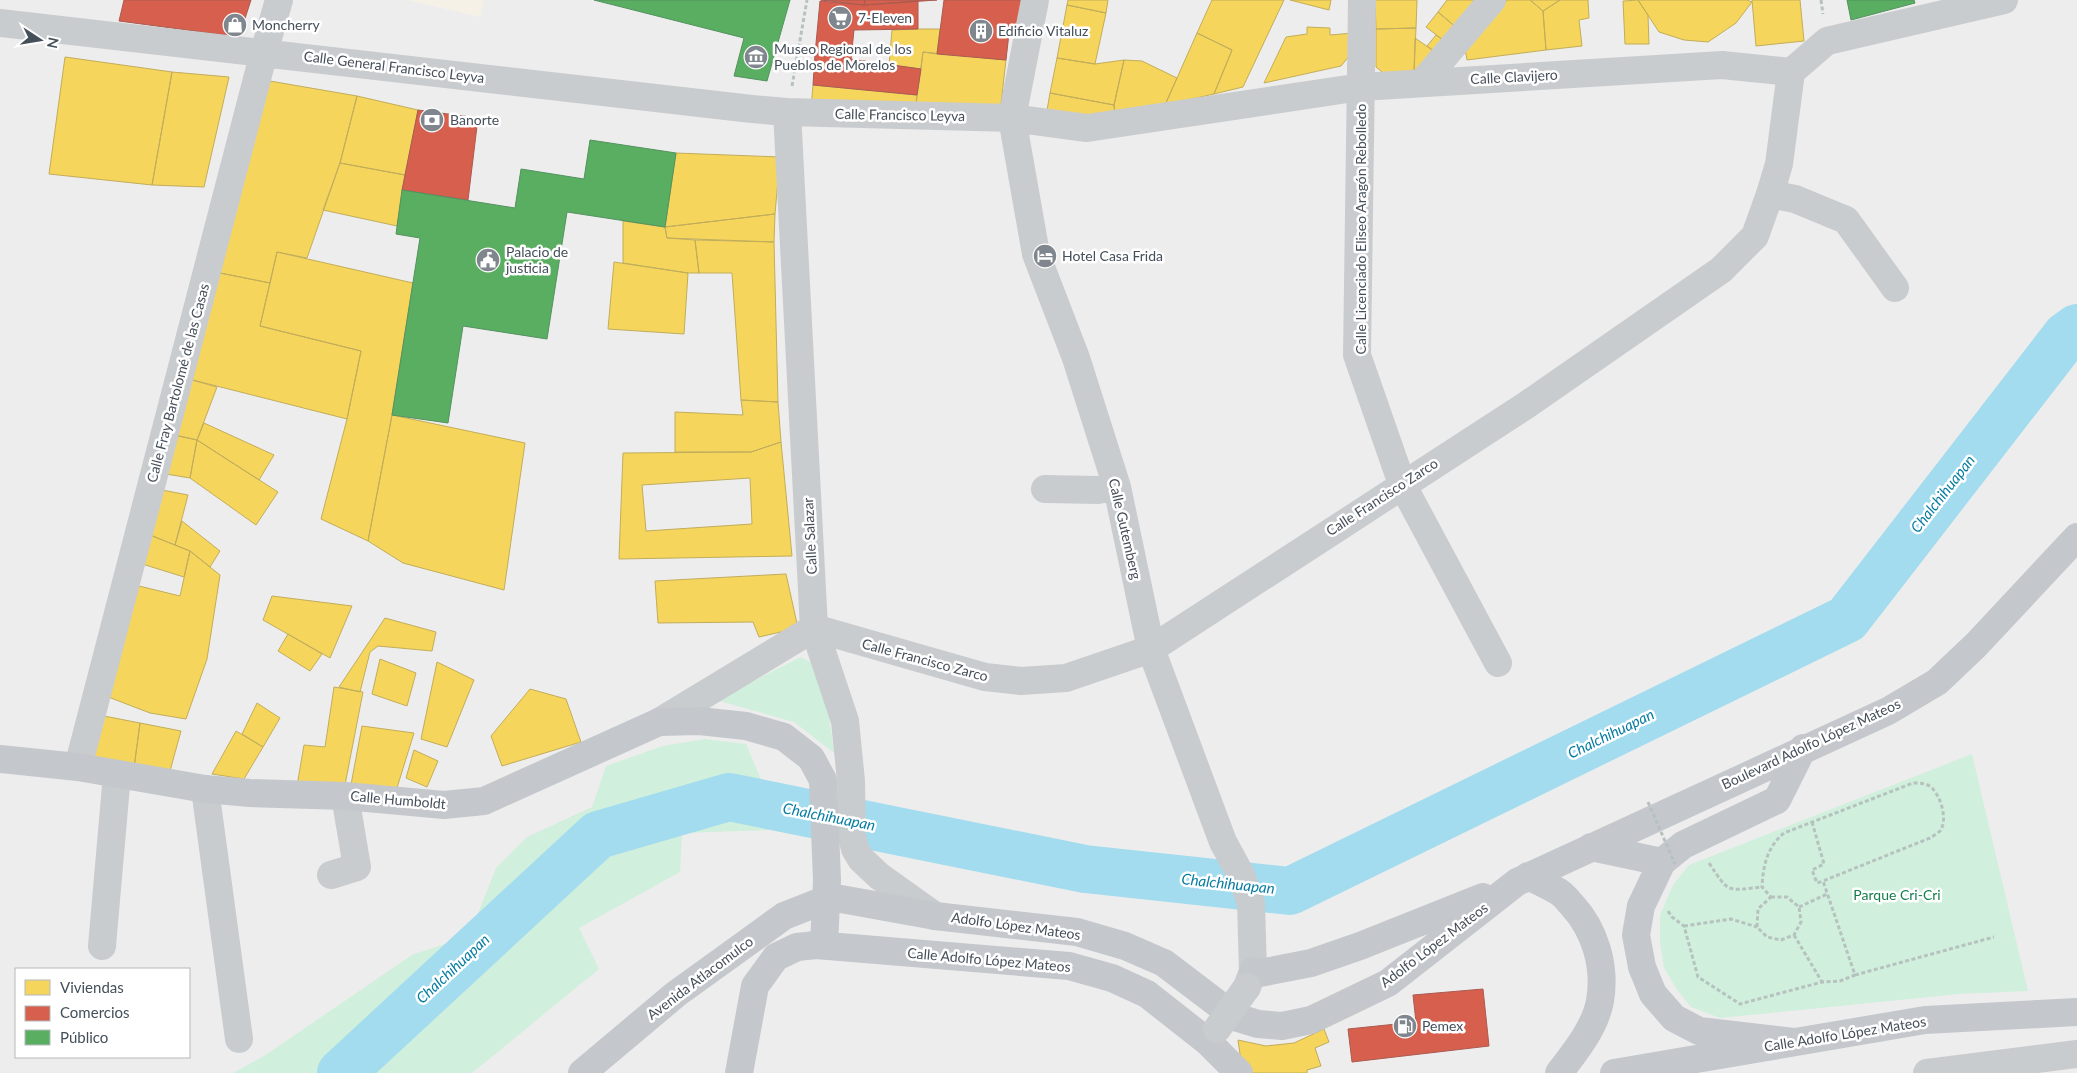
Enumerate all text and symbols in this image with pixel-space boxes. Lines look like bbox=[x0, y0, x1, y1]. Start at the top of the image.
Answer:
supermarket icon: 7-Eleven bbox=[827, 5, 853, 31]
place label: 7-Eleven bbox=[858, 9, 912, 26]
shop icon: Moncherry bbox=[222, 12, 248, 38]
north arrow bbox=[15, 15, 65, 65]
place label: Moncherry bbox=[252, 16, 321, 33]
building icon: Edificio Vitaluz bbox=[968, 18, 994, 44]
place label: Edificio Vitaluz bbox=[998, 22, 1088, 39]
text: N bbox=[44, 36, 63, 50]
place label: Museo Regional de los Pueblos de Morelos bbox=[774, 40, 912, 73]
museum icon: Museo Regional de los Pueblos de Morelos bbox=[743, 44, 769, 70]
street label: Calle General Francisco Leyva bbox=[303, 47, 485, 86]
street label: Calle Clavijero bbox=[1470, 66, 1558, 87]
street label: Calle Licenciado Eliseo Aragón Rebolledo bbox=[1352, 103, 1369, 354]
street label: Calle Francisco Leyva bbox=[835, 105, 965, 124]
bank icon: Banorte bbox=[419, 107, 445, 133]
place label: Banorte bbox=[450, 111, 499, 128]
place label: Palacio de justicia bbox=[505, 243, 568, 276]
hotel icon: Hotel Casa Frida bbox=[1032, 243, 1058, 269]
public building icon: Palacio de justicia bbox=[475, 247, 501, 273]
place label: Hotel Casa Frida bbox=[1062, 247, 1163, 264]
street label: Calle Fray Bartolomé de las Casas bbox=[143, 282, 212, 484]
water label: Chalchihuapan bbox=[1906, 451, 1978, 536]
street label: Calle Francisco Zarco bbox=[1323, 454, 1441, 539]
street label: Calle Gutemberg bbox=[1106, 477, 1145, 581]
street label: Calle Salazar bbox=[799, 497, 820, 575]
street label: Calle Francisco Zarco bbox=[860, 635, 990, 685]
street label: Boulevard Adolfo López Mateos bbox=[1719, 695, 1903, 793]
water label: Chalchihuapan bbox=[1565, 704, 1657, 762]
street label: Calle Humboldt bbox=[350, 787, 446, 812]
water label: Chalchihuapan bbox=[782, 798, 877, 834]
water label: Chalchihuapan bbox=[1181, 869, 1276, 897]
park label: Parque Cri-Cri bbox=[1853, 886, 1941, 903]
street label: Adolfo López Mateos bbox=[1377, 899, 1491, 991]
street label: Adolfo López Mateos bbox=[950, 908, 1082, 943]
water label: Chalchihuapan bbox=[412, 930, 493, 1007]
street label: Avenida Atlacomulco bbox=[643, 932, 756, 1023]
street label: Calle Adolfo López Mateos bbox=[907, 944, 1071, 975]
legend bbox=[15, 968, 190, 1058]
text: Viviendas bbox=[60, 978, 124, 996]
text: Comercios bbox=[60, 1003, 130, 1021]
street label: Calle Adolfo López Mateos bbox=[1763, 1012, 1927, 1055]
fuel station icon: Pemex bbox=[1392, 1013, 1418, 1039]
place label: Pemex bbox=[1422, 1017, 1463, 1034]
text: Público bbox=[60, 1028, 108, 1046]

